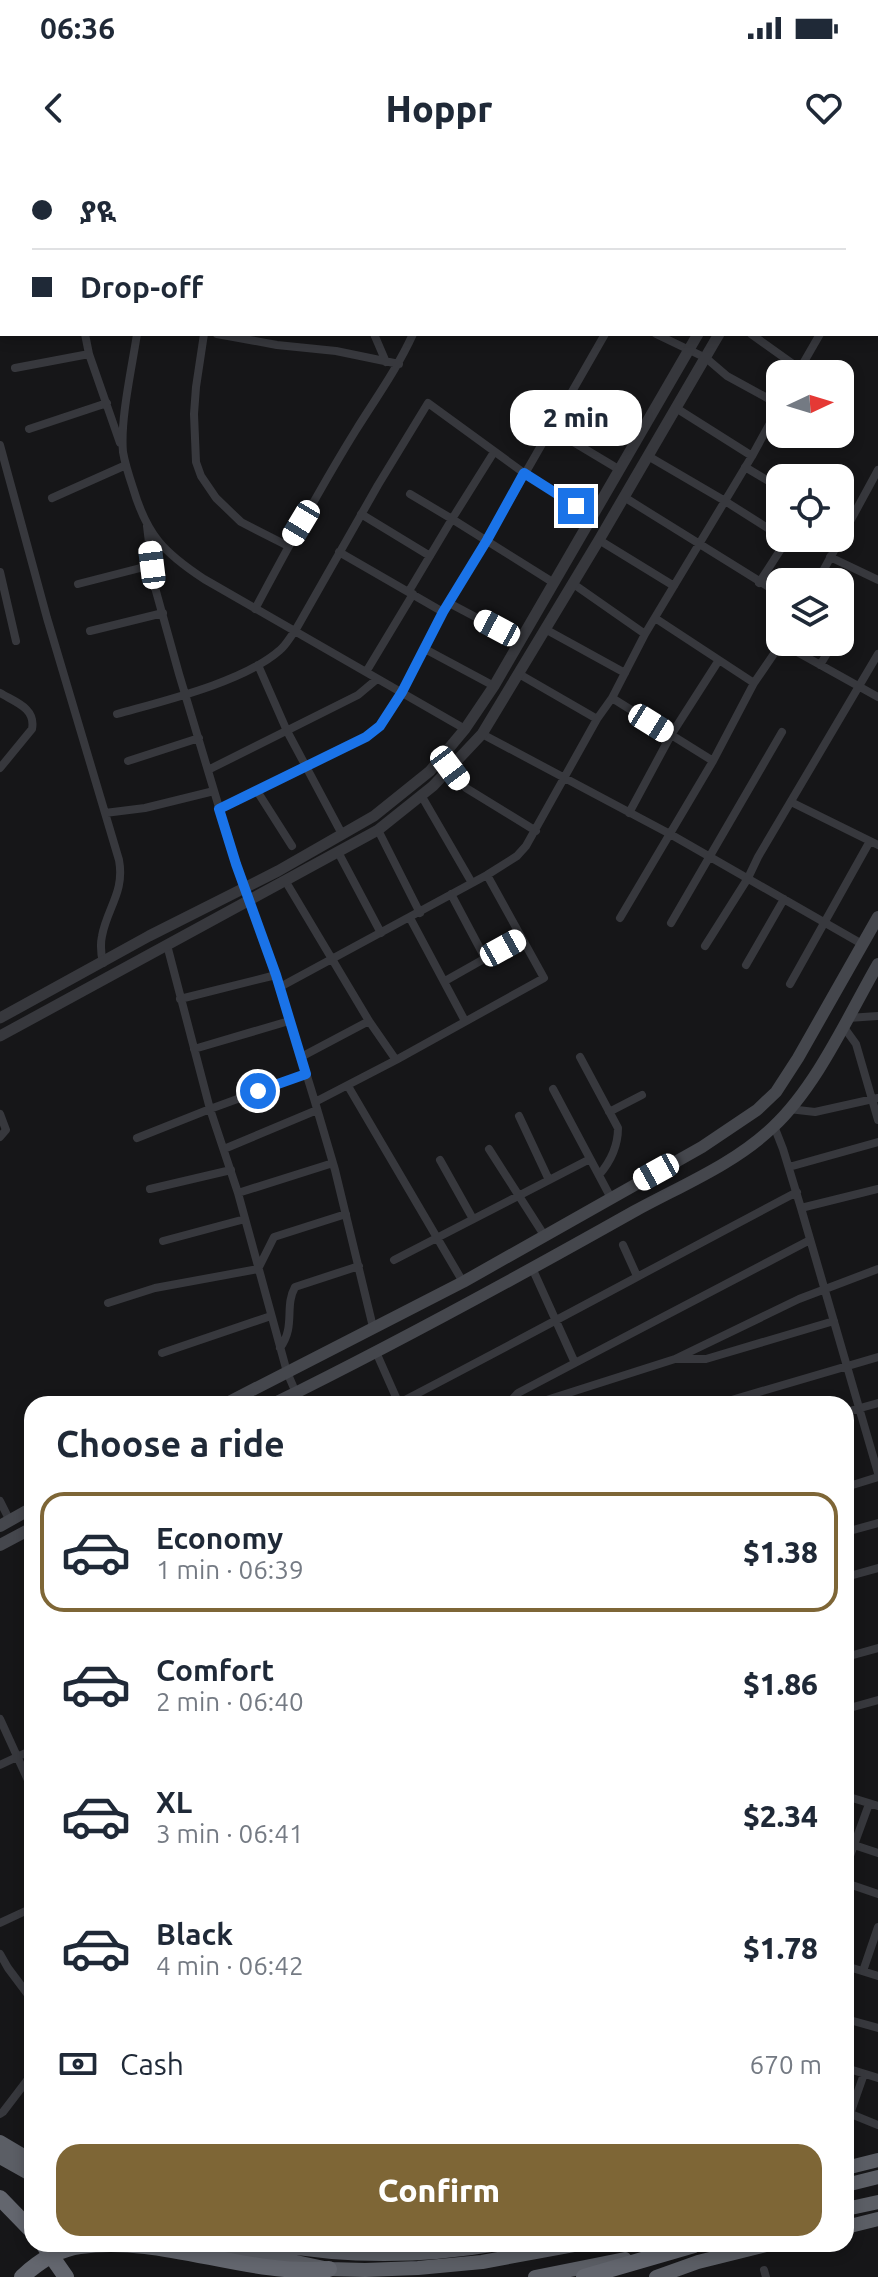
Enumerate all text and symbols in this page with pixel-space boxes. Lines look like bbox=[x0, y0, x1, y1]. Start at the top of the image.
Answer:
text: 06:36 bbox=[40, 11, 115, 45]
icon: back bbox=[32, 86, 76, 130]
icon: heart bbox=[802, 86, 846, 130]
text: Hoppr bbox=[386, 88, 492, 129]
text: ያዪ bbox=[80, 194, 117, 228]
text: Drop-off bbox=[80, 270, 203, 304]
north arrow bbox=[766, 360, 854, 448]
map controls bbox=[766, 360, 854, 656]
callout: 2 min bbox=[510, 390, 642, 446]
text: 2 min bbox=[543, 403, 609, 432]
button: locate bbox=[766, 464, 854, 552]
route end bbox=[558, 488, 594, 524]
car bbox=[278, 496, 324, 550]
car bbox=[137, 540, 167, 590]
button: layers bbox=[766, 568, 854, 656]
car bbox=[470, 606, 524, 650]
car bbox=[624, 700, 678, 746]
car bbox=[426, 742, 474, 794]
car bbox=[476, 926, 530, 970]
route start bbox=[240, 1073, 276, 1109]
car bbox=[629, 1150, 683, 1194]
text: Choose a ride bbox=[56, 1423, 285, 1464]
icon: car bbox=[60, 1516, 132, 1588]
text: Economy bbox=[156, 1521, 283, 1555]
text: $1.38 bbox=[743, 1535, 818, 1569]
text: 1 min · 06:39 bbox=[156, 1555, 304, 1584]
icon: car bbox=[60, 1648, 132, 1720]
text: Comfort bbox=[156, 1653, 274, 1687]
text: $1.86 bbox=[743, 1667, 818, 1701]
text: 2 min · 06:40 bbox=[156, 1687, 304, 1716]
icon: car bbox=[60, 1780, 132, 1852]
text: XL bbox=[156, 1785, 192, 1819]
text: $2.34 bbox=[743, 1799, 818, 1833]
text: 3 min · 06:41 bbox=[156, 1819, 304, 1848]
icon: car bbox=[60, 1912, 132, 1984]
text: Black bbox=[156, 1917, 233, 1951]
text: $1.78 bbox=[743, 1931, 818, 1965]
text: 4 min · 06:42 bbox=[156, 1951, 304, 1980]
icon: cash bbox=[56, 2042, 100, 2086]
text: Cash bbox=[120, 2047, 184, 2081]
text: 670 m bbox=[750, 2050, 822, 2079]
button: Confirm bbox=[56, 2144, 822, 2236]

